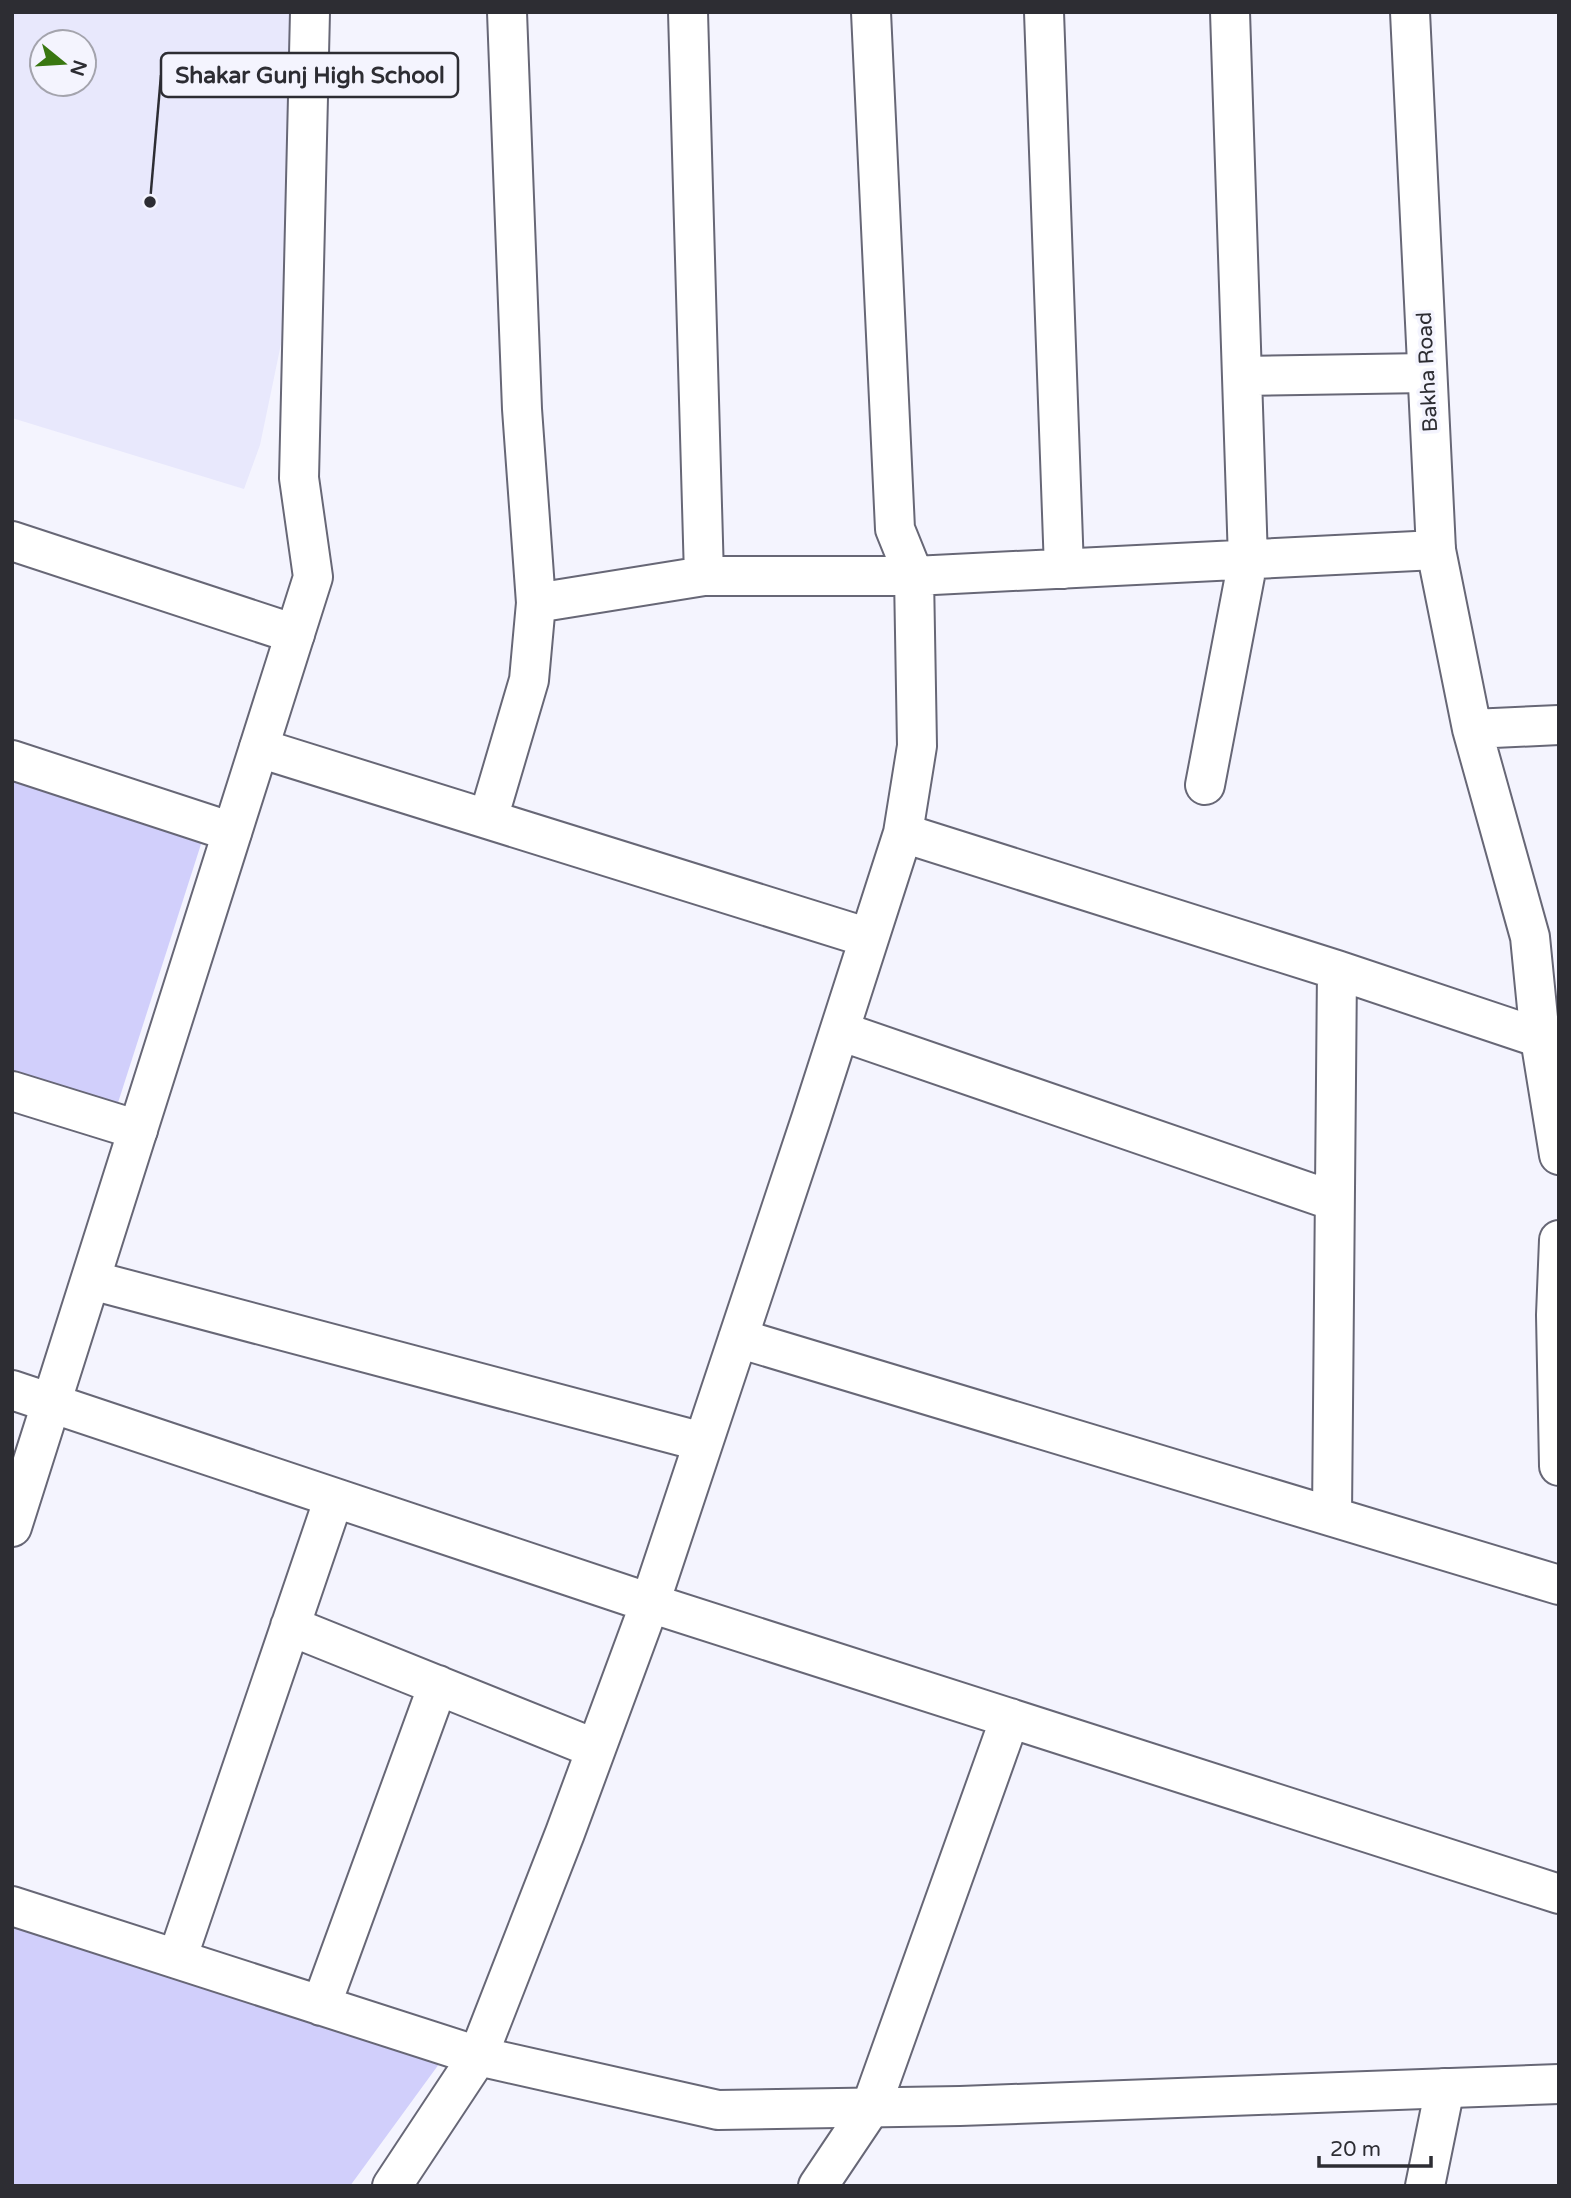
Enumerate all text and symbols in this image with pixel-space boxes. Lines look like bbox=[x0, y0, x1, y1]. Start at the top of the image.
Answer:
north arrow bbox=[28, 28, 98, 98]
callout: Shakar Gunj High School bbox=[161, 53, 458, 97]
text: N bbox=[65, 57, 91, 79]
text: Shakar Gunj High School bbox=[175, 62, 445, 90]
street label: Bakha Road bbox=[1412, 311, 1443, 433]
scale bar bbox=[1319, 2124, 1431, 2168]
text: 20 m bbox=[1330, 2137, 1381, 2162]

